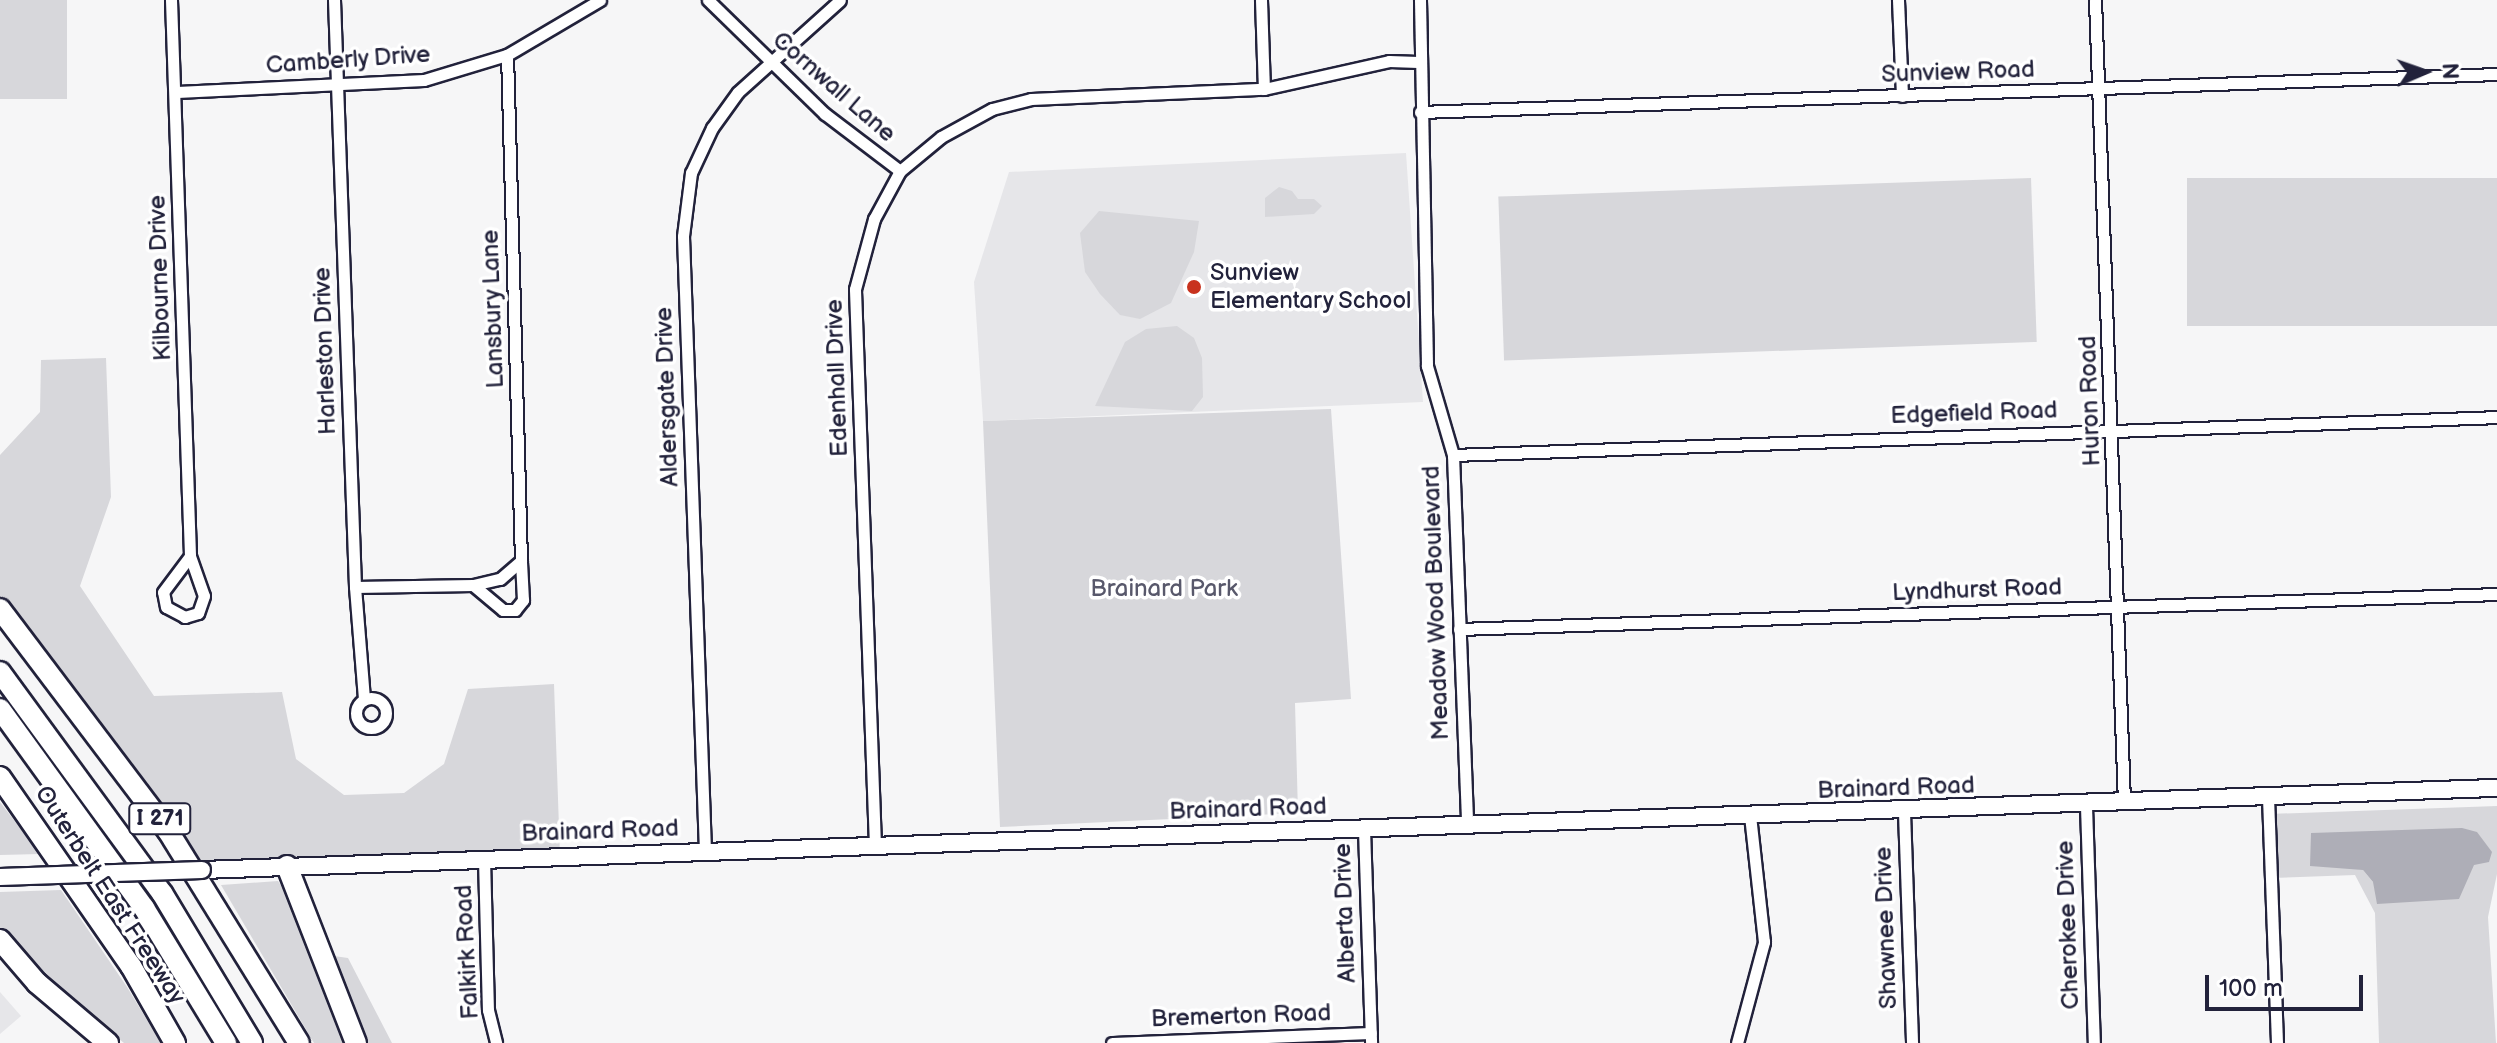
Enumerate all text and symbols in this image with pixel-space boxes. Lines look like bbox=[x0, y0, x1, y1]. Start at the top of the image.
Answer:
street label: Cornwall Lane bbox=[767, 26, 901, 148]
north arrow bbox=[2385, 32, 2465, 112]
street label: Camberly Drive bbox=[264, 40, 432, 80]
street label: Sunview Road bbox=[1881, 55, 2035, 89]
text: N bbox=[2436, 62, 2463, 80]
street label: Kilbourne Drive bbox=[143, 195, 177, 361]
street label: Lansbury Lane bbox=[476, 228, 510, 390]
place label: Sunview Elementary School bbox=[1210, 259, 1413, 315]
street label: Harleston Drive bbox=[308, 267, 342, 435]
marker: Sunview Elementary School bbox=[1185, 278, 1203, 296]
street label: Edenhall Drive bbox=[820, 299, 854, 457]
street label: Aldersgate Drive bbox=[649, 307, 685, 487]
street label: Huron Road bbox=[2073, 335, 2107, 467]
street label: Edgefield Road bbox=[1890, 396, 2058, 430]
street label: Meadow Wood Boulevard bbox=[1417, 465, 1455, 741]
street label: Lyndhurst Road bbox=[1892, 573, 2062, 607]
park label: Brainard Park bbox=[1090, 575, 1238, 603]
street label: Brainard Road bbox=[1817, 771, 1975, 805]
street label: Outerbelt East Freeway bbox=[29, 780, 191, 1010]
street label: Brainard Road bbox=[1169, 792, 1327, 826]
road number: I 271 bbox=[128, 801, 192, 837]
street label: Brainard Road bbox=[521, 814, 679, 848]
street label: Cherokee Drive bbox=[2051, 840, 2085, 1010]
street label: Alberta Drive bbox=[1328, 843, 1362, 983]
street label: Shawnee Drive bbox=[1869, 846, 1903, 1010]
street label: Falkirk Road bbox=[449, 884, 485, 1020]
scale bar bbox=[2209, 959, 2367, 1009]
text: 100 m bbox=[2219, 974, 2283, 1003]
street label: Bremerton Road bbox=[1150, 998, 1332, 1034]

